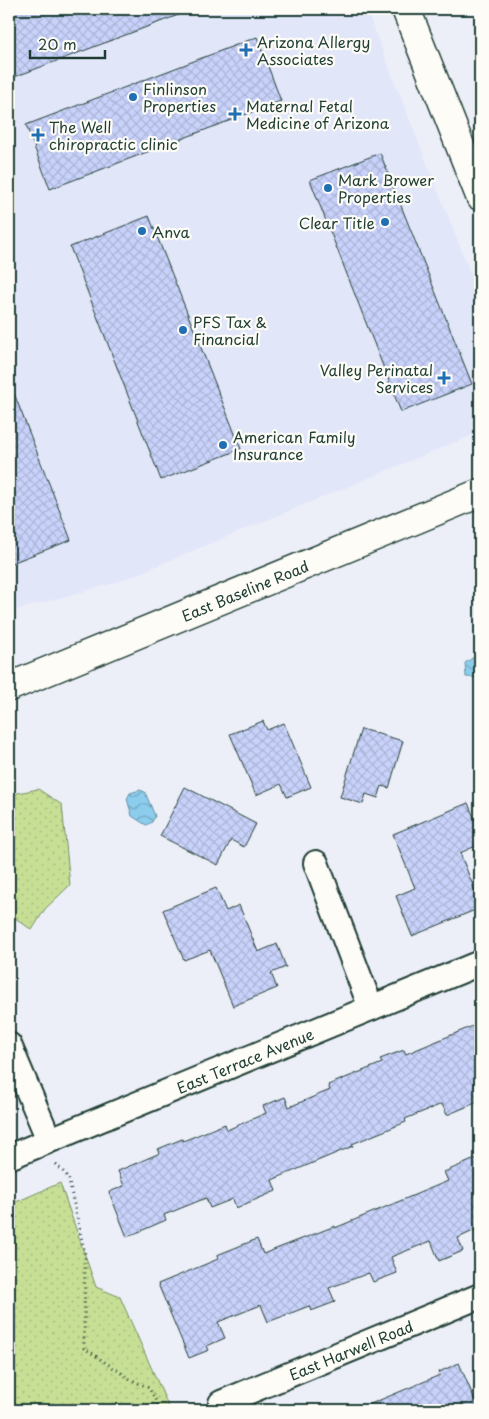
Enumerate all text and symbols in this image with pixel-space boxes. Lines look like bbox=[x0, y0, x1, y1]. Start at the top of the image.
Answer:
scale bar bbox=[30, 28, 105, 60]
place label: Arizona Allergy Associates bbox=[257, 30, 370, 70]
text: 20 m bbox=[38, 32, 77, 55]
marker: Arizona Allergy Associates bbox=[239, 43, 253, 57]
place label: Finlinson Properties bbox=[143, 77, 216, 117]
marker: Finlinson Properties bbox=[127, 91, 139, 103]
place label: Maternal Fetal Medicine of Arizona bbox=[246, 94, 390, 134]
marker: Maternal Fetal Medicine of Arizona bbox=[228, 107, 242, 121]
place label: The Well chiropractic clinic bbox=[49, 115, 178, 155]
marker: The Well chiropractic clinic bbox=[31, 128, 45, 142]
place label: Mark Brower Properties bbox=[338, 168, 434, 208]
marker: Mark Brower Properties bbox=[322, 182, 334, 194]
place label: Clear Title bbox=[299, 211, 375, 234]
marker: Clear Title bbox=[379, 216, 391, 228]
place label: Anva bbox=[152, 220, 191, 243]
marker: Anva bbox=[136, 225, 148, 237]
place label: PFS Tax & Financial bbox=[193, 310, 267, 350]
marker: PFS Tax & Financial bbox=[177, 324, 189, 336]
place label: Valley Perinatal Services bbox=[320, 358, 433, 398]
marker: Valley Perinatal Services bbox=[437, 371, 451, 385]
place label: American Family Insurance bbox=[233, 425, 355, 465]
marker: American Family Insurance bbox=[217, 439, 229, 451]
street label: East Baseline Road bbox=[178, 553, 312, 626]
street label: East Terrace Avenue bbox=[173, 1021, 317, 1098]
street label: East Harwell Road bbox=[285, 1314, 416, 1385]

